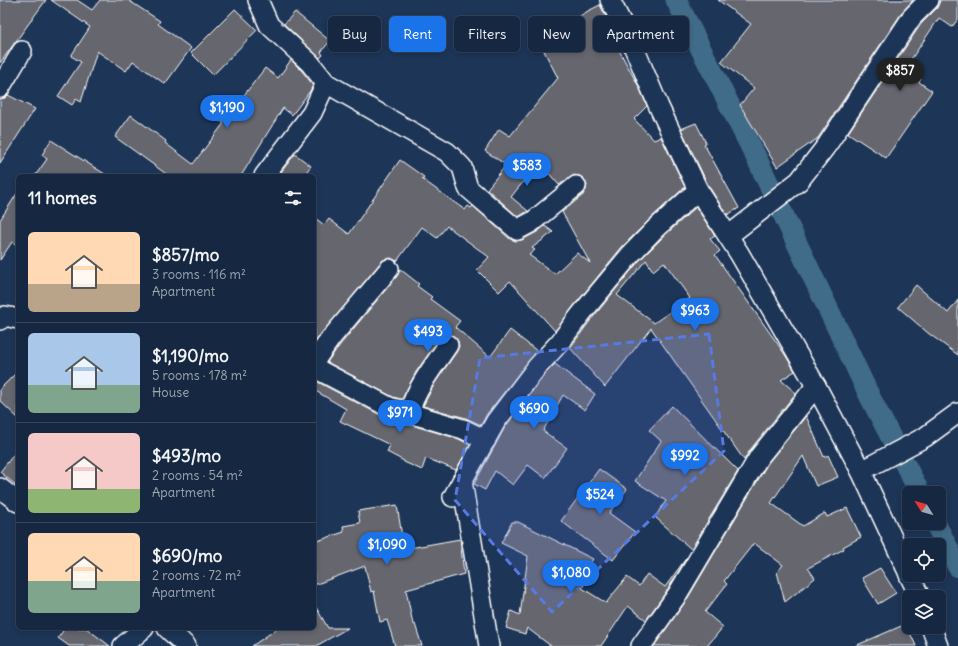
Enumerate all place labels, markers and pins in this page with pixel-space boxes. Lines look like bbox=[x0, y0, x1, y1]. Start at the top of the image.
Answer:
pin: $857 bbox=[876, 58, 924, 92]
pin: $1,190 bbox=[194, 95, 260, 129]
pin: $583 bbox=[503, 153, 551, 187]
pin: $963 bbox=[671, 298, 719, 332]
pin: $493 bbox=[404, 319, 452, 353]
pin: $690 bbox=[510, 396, 558, 430]
pin: $971 bbox=[376, 400, 424, 434]
pin: $992 bbox=[661, 443, 709, 477]
pin: $524 bbox=[576, 482, 624, 516]
pin: $1,090 bbox=[354, 532, 420, 566]
pin: $1,080 bbox=[538, 560, 604, 594]

